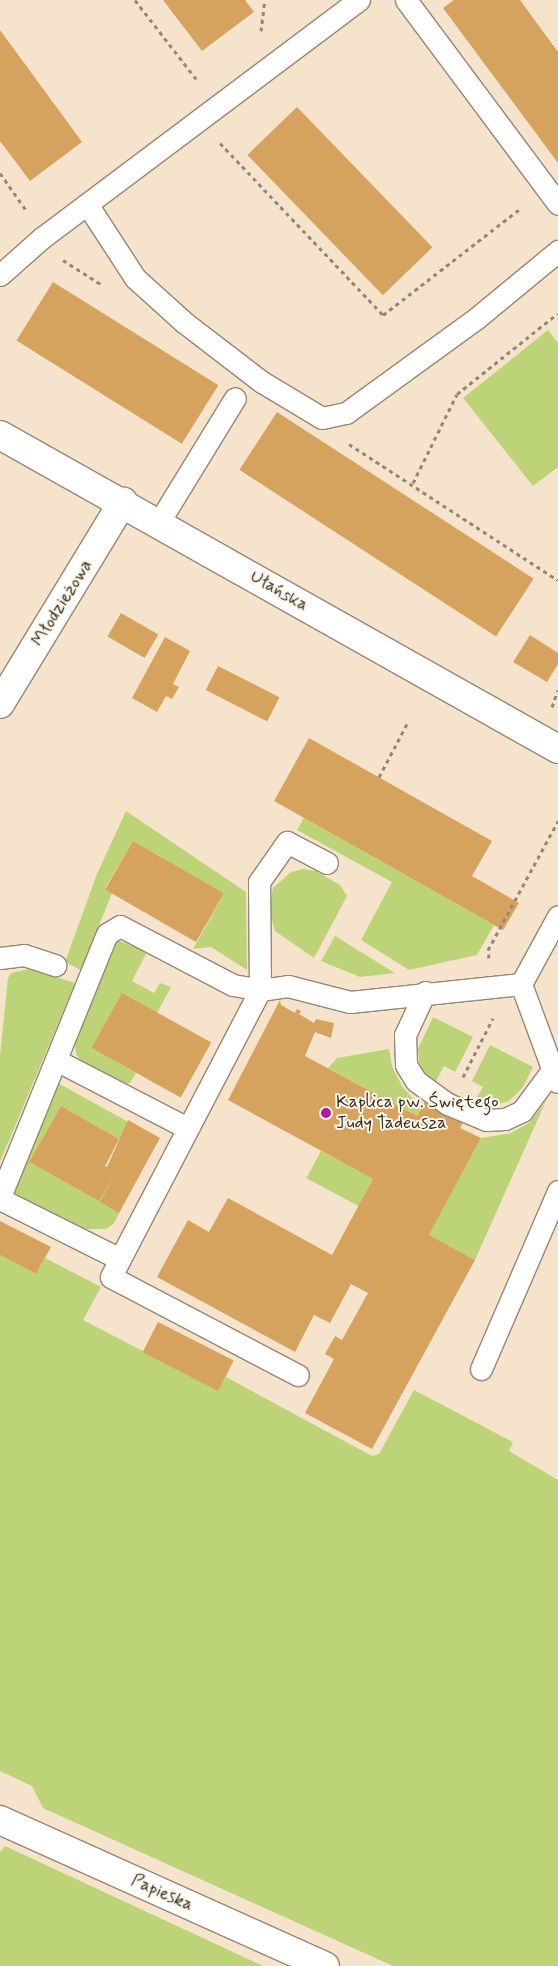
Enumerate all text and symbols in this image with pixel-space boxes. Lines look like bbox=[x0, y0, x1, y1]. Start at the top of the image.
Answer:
street label: Młodzieżowa bbox=[27, 556, 97, 650]
street label: Ułańska bbox=[246, 566, 312, 616]
place label: Kaplica pw. Świętego Judy Tadeusza bbox=[336, 1092, 496, 1134]
marker: Kaplica pw. Świętego Judy Tadeusza bbox=[320, 1107, 332, 1119]
street label: Papieska bbox=[128, 1870, 196, 1916]

